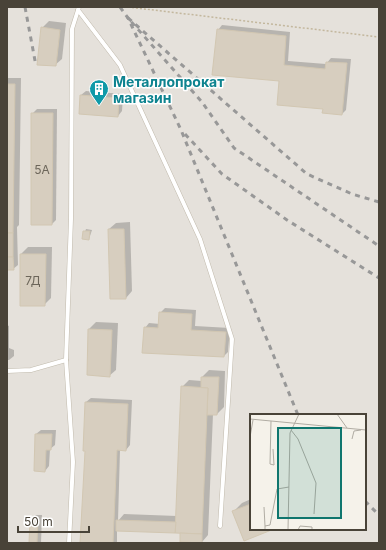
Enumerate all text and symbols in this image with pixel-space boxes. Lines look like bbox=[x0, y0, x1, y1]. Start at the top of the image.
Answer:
place label: Металлопрокат магазин bbox=[113, 73, 224, 106]
building icon: Металлопрокат магазин bbox=[88, 78, 110, 106]
house number: 5А bbox=[34, 162, 50, 177]
house number: 7Д bbox=[25, 273, 41, 288]
inset map bbox=[250, 414, 366, 530]
scale bar bbox=[18, 508, 89, 534]
text: 50 m bbox=[24, 514, 53, 529]

